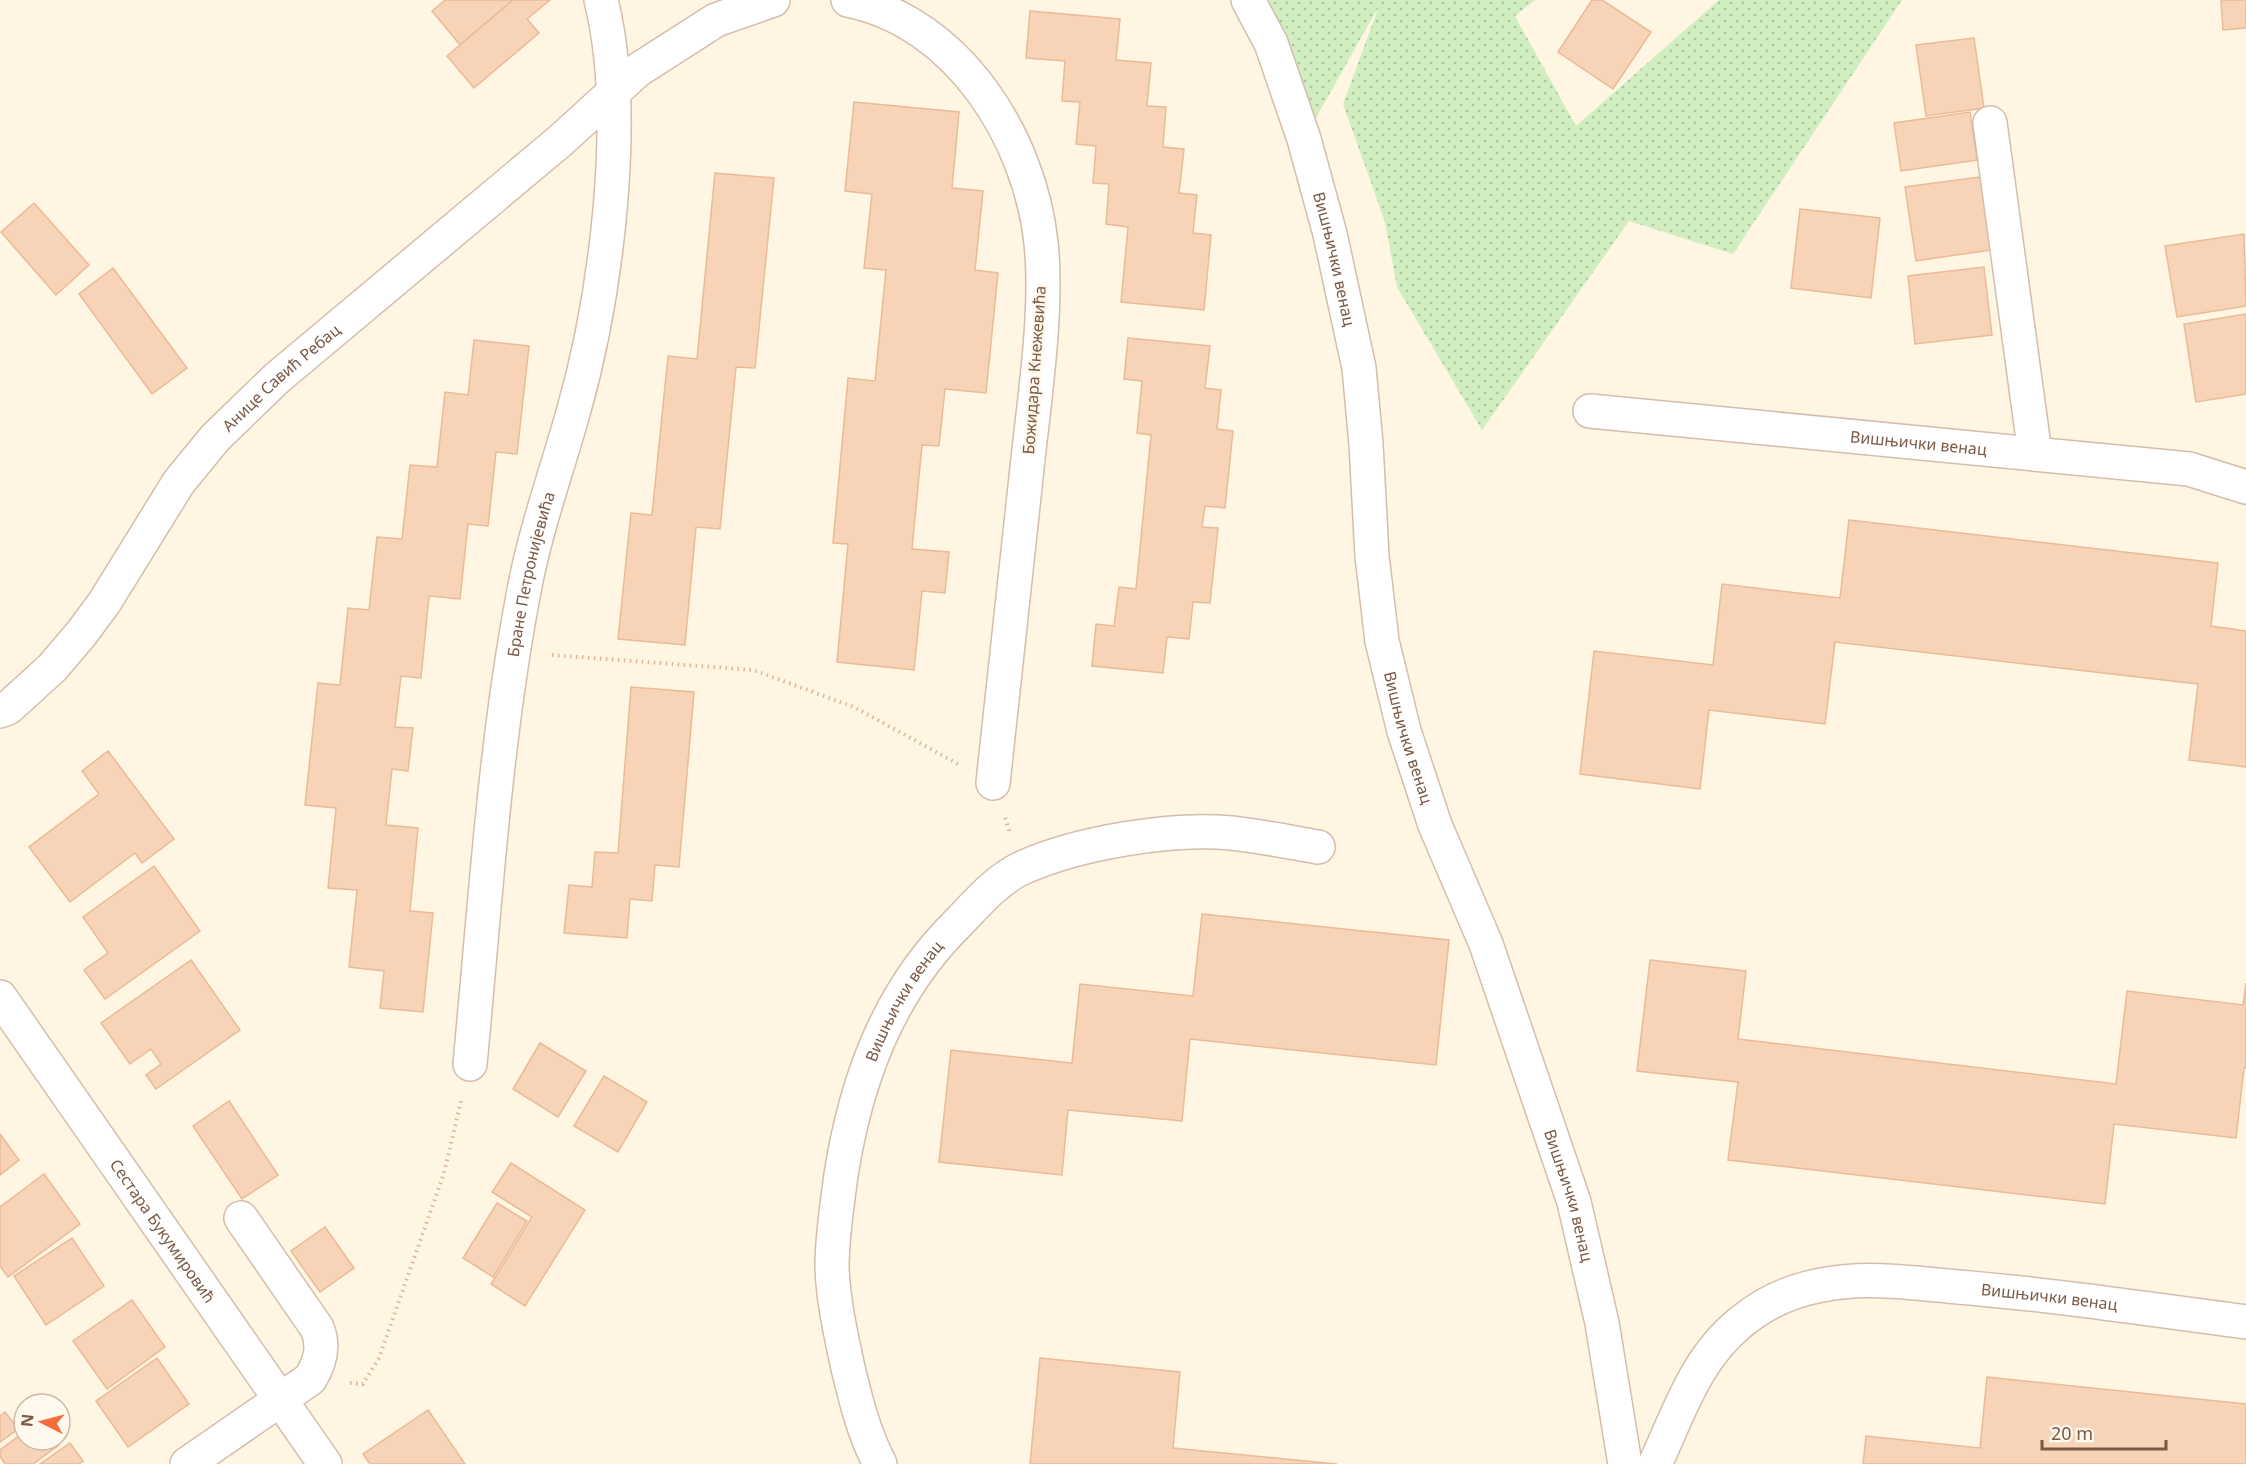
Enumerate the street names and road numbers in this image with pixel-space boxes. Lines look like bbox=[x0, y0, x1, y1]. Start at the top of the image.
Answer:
street label: Вишњички венац bbox=[1308, 189, 1361, 328]
street label: Божидара Кнежевића bbox=[1017, 285, 1051, 455]
street label: Анице Савић Ребац bbox=[217, 319, 345, 436]
street label: Вишњички венац bbox=[1849, 425, 1988, 460]
street label: Бране Петронијевића bbox=[502, 489, 560, 658]
street label: Вишњички венац bbox=[1379, 669, 1438, 807]
street label: Вишњички венац bbox=[860, 936, 948, 1065]
street label: Вишњички венац bbox=[1539, 1126, 1599, 1264]
street label: Сестара Букумировић bbox=[105, 1154, 221, 1307]
street label: Вишњички венац bbox=[1980, 1278, 2119, 1316]

